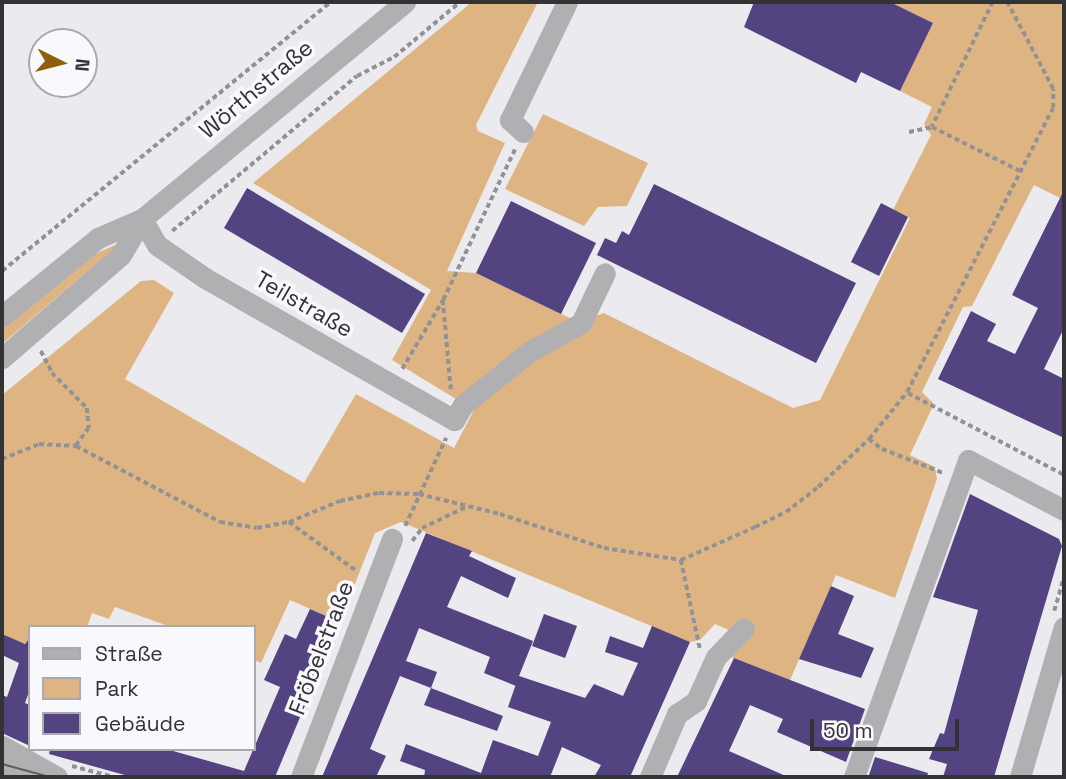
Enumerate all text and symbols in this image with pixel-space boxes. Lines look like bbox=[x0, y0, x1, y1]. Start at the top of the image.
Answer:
north arrow bbox=[28, 28, 98, 98]
street label: Wörthstraße bbox=[194, 34, 318, 144]
text: N bbox=[69, 57, 95, 73]
street label: Teilstraße bbox=[250, 265, 358, 343]
street label: Fröbelstraße bbox=[283, 577, 359, 719]
legend bbox=[28, 625, 256, 751]
text: Straße bbox=[95, 640, 163, 667]
text: Park bbox=[95, 675, 139, 702]
scale bar bbox=[814, 706, 963, 750]
text: Gebäude bbox=[95, 710, 185, 737]
text: 50 m bbox=[823, 717, 873, 744]

